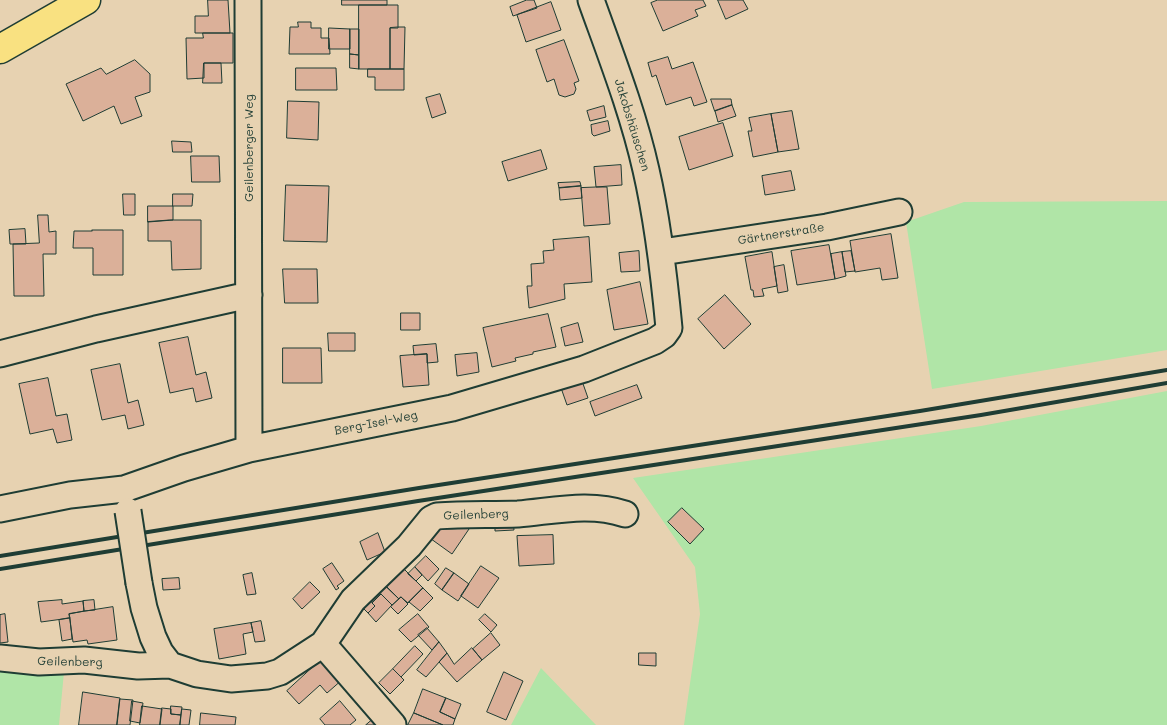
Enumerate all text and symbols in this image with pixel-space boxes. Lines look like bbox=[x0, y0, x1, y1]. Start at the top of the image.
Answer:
street label: Jakobshäuschen bbox=[611, 77, 653, 173]
street label: Geilenberger Weg bbox=[242, 94, 256, 202]
street label: Gärtnerstraße bbox=[737, 220, 825, 248]
street label: Berg-Isel-Weg bbox=[333, 408, 419, 438]
street label: Geilenberg bbox=[443, 507, 509, 523]
street label: Geilenberg bbox=[37, 654, 103, 670]

